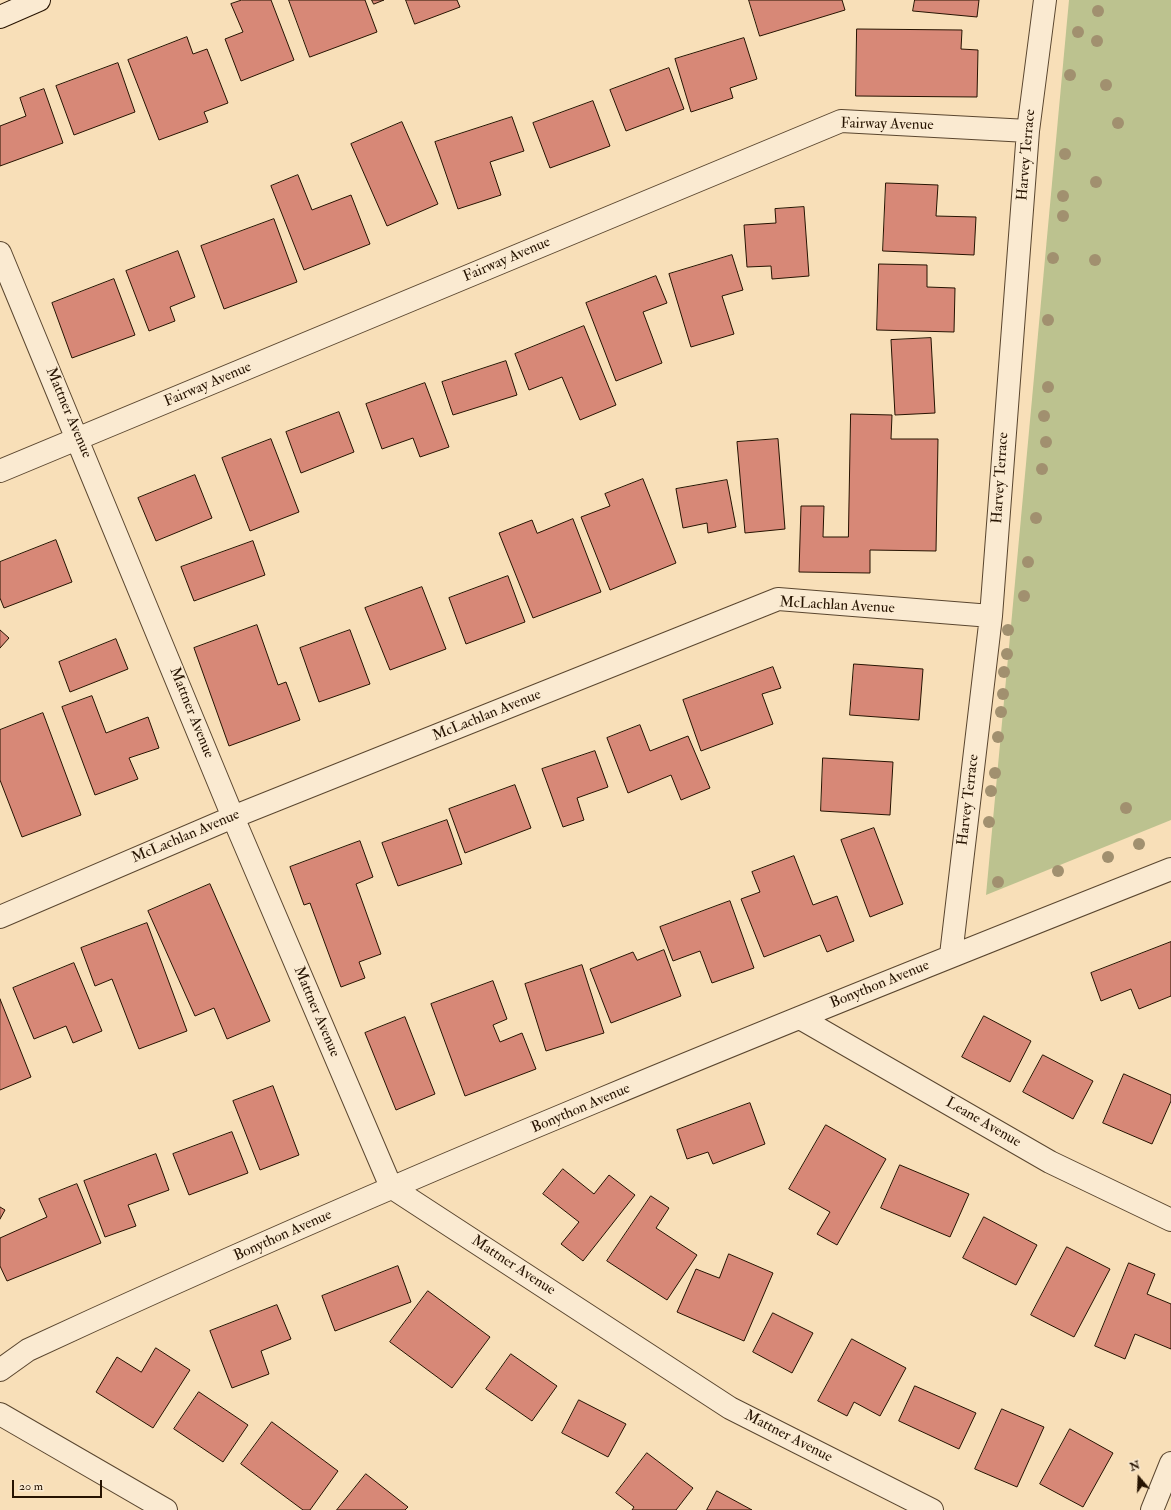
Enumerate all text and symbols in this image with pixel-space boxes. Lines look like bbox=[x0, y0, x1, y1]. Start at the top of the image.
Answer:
street label: Harvey Terrace bbox=[1014, 109, 1040, 201]
street label: Fairway Avenue bbox=[840, 115, 934, 135]
street label: Fairway Avenue bbox=[461, 234, 553, 286]
street label: Fairway Avenue bbox=[162, 359, 254, 411]
street label: Mattner Avenue bbox=[41, 365, 95, 461]
street label: Harvey Terrace bbox=[989, 432, 1013, 524]
street label: McLachlan Avenue bbox=[779, 594, 895, 618]
street label: Mattner Avenue bbox=[165, 665, 217, 761]
street label: McLachlan Avenue bbox=[430, 686, 544, 746]
street label: Harvey Terrace bbox=[954, 753, 984, 847]
street label: McLachlan Avenue bbox=[129, 806, 243, 868]
street label: Bonython Avenue bbox=[828, 957, 932, 1013]
street label: Mattner Avenue bbox=[289, 964, 343, 1060]
street label: Bonython Avenue bbox=[529, 1080, 633, 1138]
street label: Leane Avenue bbox=[942, 1094, 1024, 1152]
street label: Bonython Avenue bbox=[231, 1206, 335, 1266]
street label: Mattner Avenue bbox=[468, 1232, 558, 1300]
street label: Mattner Avenue bbox=[741, 1407, 835, 1467]
north arrow bbox=[1119, 1458, 1159, 1498]
text: N bbox=[1128, 1458, 1142, 1474]
scale bar bbox=[14, 1472, 104, 1498]
text: 20 m bbox=[19, 1479, 43, 1494]

